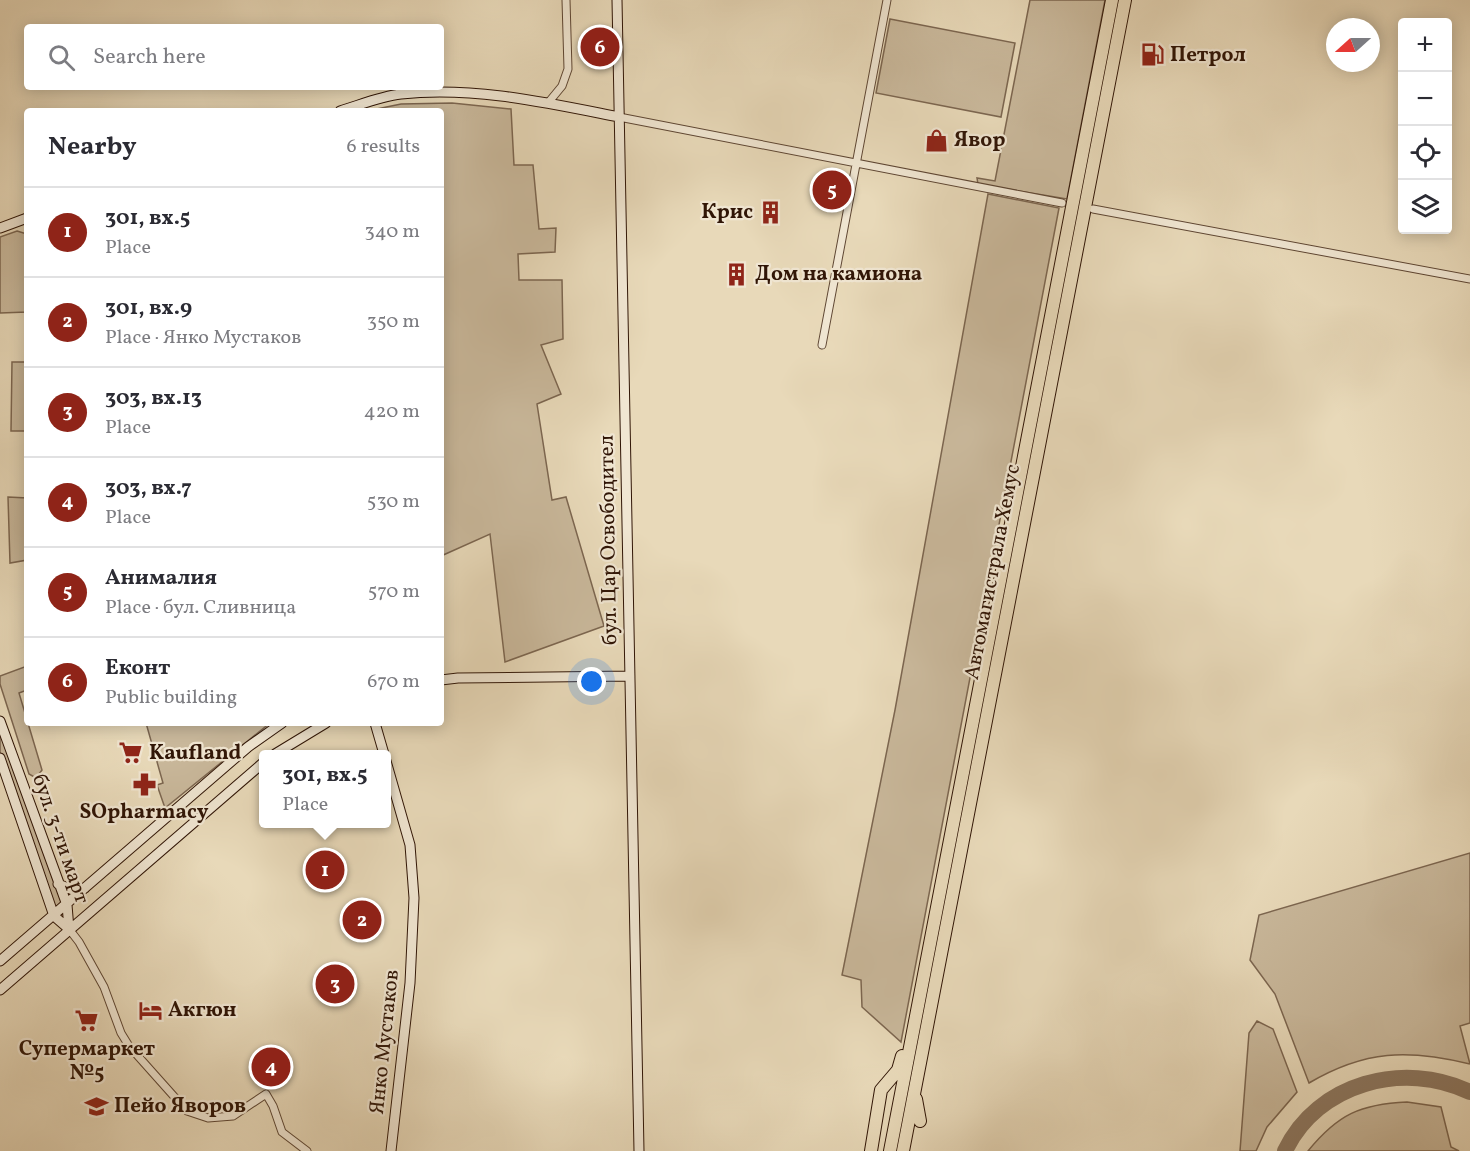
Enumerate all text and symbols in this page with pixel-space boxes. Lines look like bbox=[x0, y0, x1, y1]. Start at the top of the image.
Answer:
north arrow bbox=[1326, 18, 1380, 72]
map controls bbox=[1398, 18, 1452, 234]
button: + bbox=[1398, 18, 1452, 72]
search box bbox=[24, 24, 444, 90]
pin: 6 bbox=[580, 24, 620, 70]
icon: search bbox=[45, 41, 78, 74]
place label: Петрол bbox=[1170, 41, 1246, 70]
text: Search here bbox=[93, 42, 206, 73]
fuel station icon: Петрол bbox=[1139, 42, 1165, 68]
button: − bbox=[1398, 72, 1452, 126]
place label: Явор bbox=[954, 126, 1005, 155]
button: locate bbox=[1398, 126, 1452, 180]
shop icon: Явор bbox=[923, 127, 949, 153]
text: Nearby bbox=[48, 129, 137, 165]
text: 6 results bbox=[347, 133, 420, 161]
pin: 5 bbox=[812, 168, 852, 213]
button: layers bbox=[1398, 180, 1452, 234]
place label: Крис bbox=[701, 198, 753, 227]
building icon: Крис bbox=[758, 199, 784, 225]
text: 301, вх.5 bbox=[105, 203, 190, 234]
text: 1 bbox=[63, 218, 72, 246]
text: 340 m bbox=[364, 218, 420, 246]
text: Place bbox=[105, 234, 151, 262]
place label: Дом на камиона bbox=[755, 260, 922, 289]
building icon: Дом на камиона bbox=[724, 261, 750, 287]
text: 301, вх.9 bbox=[105, 293, 192, 324]
text: 2 bbox=[62, 308, 73, 336]
text: 350 m bbox=[367, 308, 420, 336]
text: Place · Янко Мустаков bbox=[105, 324, 301, 352]
text: 303, вх.13 bbox=[105, 383, 202, 414]
text: 3 bbox=[62, 398, 73, 426]
text: 420 m bbox=[364, 398, 420, 426]
text: Place bbox=[105, 414, 151, 442]
street label: бул. Цар Освободител bbox=[593, 435, 625, 645]
street label: Автомагистрала Хемус bbox=[958, 462, 1028, 682]
text: 303, вх.7 bbox=[105, 473, 192, 504]
text: 4 bbox=[61, 488, 74, 516]
text: 530 m bbox=[367, 488, 420, 516]
text: Place bbox=[105, 504, 151, 532]
text: Анималия bbox=[105, 563, 217, 594]
text: 5 bbox=[63, 578, 72, 606]
text: 570 m bbox=[368, 578, 420, 606]
text: Place · бул. Сливница bbox=[105, 594, 296, 622]
text: Еконт bbox=[105, 653, 170, 684]
your location bbox=[577, 667, 606, 696]
text: 6 bbox=[62, 668, 73, 696]
text: 670 m bbox=[367, 668, 420, 696]
text: Public building bbox=[105, 684, 237, 712]
place label: Kaufland bbox=[149, 739, 241, 768]
supermarket icon: Kaufland bbox=[118, 740, 144, 766]
popup bbox=[259, 750, 391, 828]
text: 301, вх.5 bbox=[282, 760, 368, 791]
street label: бул. 3-ти март bbox=[24, 770, 96, 908]
pharmacy icon: SOpharmacy bbox=[131, 771, 157, 797]
text: Place bbox=[282, 791, 328, 819]
place label: SOpharmacy bbox=[79, 798, 209, 827]
pin: 1 bbox=[306, 848, 344, 892]
pin: 2 bbox=[342, 898, 382, 942]
pin: 3 bbox=[316, 962, 354, 1006]
street label: Янко Мустаков bbox=[363, 968, 407, 1116]
place label: Акгюн bbox=[168, 996, 236, 1025]
hotel icon: Акгюн bbox=[137, 997, 163, 1023]
supermarket icon: Супермаркет №5 bbox=[74, 1008, 100, 1034]
place label: Супермаркет №5 bbox=[19, 1035, 156, 1088]
pin: 4 bbox=[252, 1044, 290, 1090]
place label: Пейо Яворов bbox=[114, 1092, 246, 1121]
school or university icon: Пейо Яворов bbox=[83, 1093, 109, 1119]

